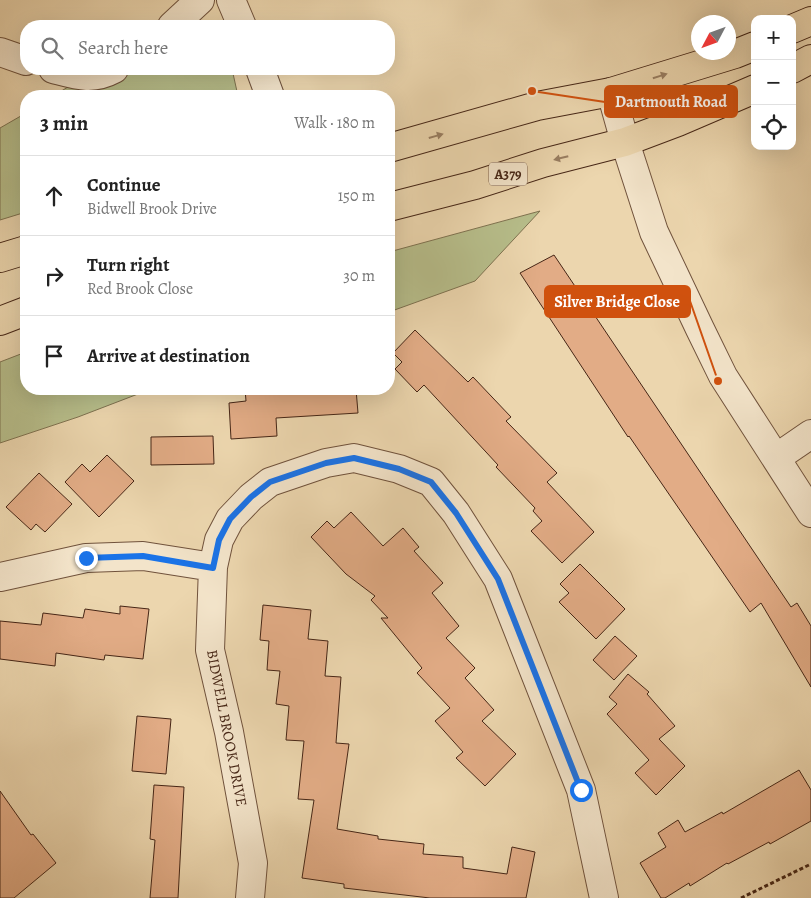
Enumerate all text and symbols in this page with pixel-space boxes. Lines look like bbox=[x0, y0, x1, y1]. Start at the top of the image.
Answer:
north arrow bbox=[691, 15, 736, 60]
map controls bbox=[751, 15, 796, 150]
button: + bbox=[751, 15, 796, 60]
search box bbox=[20, 20, 395, 75]
icon: search bbox=[38, 34, 66, 62]
text: Search here bbox=[78, 35, 168, 61]
button: − bbox=[751, 60, 796, 105]
one-way arrow bbox=[653, 72, 668, 80]
callout: Dartmouth Road bbox=[605, 86, 737, 117]
text: Dartmouth Road bbox=[615, 91, 727, 113]
button: locate bbox=[751, 105, 796, 150]
text: 3 min bbox=[40, 109, 88, 137]
text: Walk · 180 m bbox=[294, 112, 375, 134]
one-way arrow bbox=[428, 131, 443, 139]
one-way arrow bbox=[553, 155, 568, 163]
road number: A379 bbox=[489, 162, 527, 185]
text: Continue bbox=[87, 172, 161, 198]
icon: ahead bbox=[40, 182, 68, 210]
text: 150 m bbox=[338, 185, 375, 207]
text: Bidwell Brook Drive bbox=[87, 198, 217, 220]
text: Turn right bbox=[87, 252, 169, 278]
icon: right bbox=[40, 262, 68, 290]
text: 30 m bbox=[343, 265, 375, 287]
text: Red Brook Close bbox=[87, 278, 193, 300]
callout: Silver Bridge Close bbox=[545, 286, 690, 317]
text: Silver Bridge Close bbox=[554, 291, 680, 313]
icon: arrive bbox=[40, 342, 68, 370]
text: Arrive at destination bbox=[87, 343, 250, 369]
route end bbox=[75, 547, 98, 570]
street label: BIDWELL BROOK DRIVE bbox=[202, 648, 252, 808]
route start bbox=[570, 779, 593, 802]

